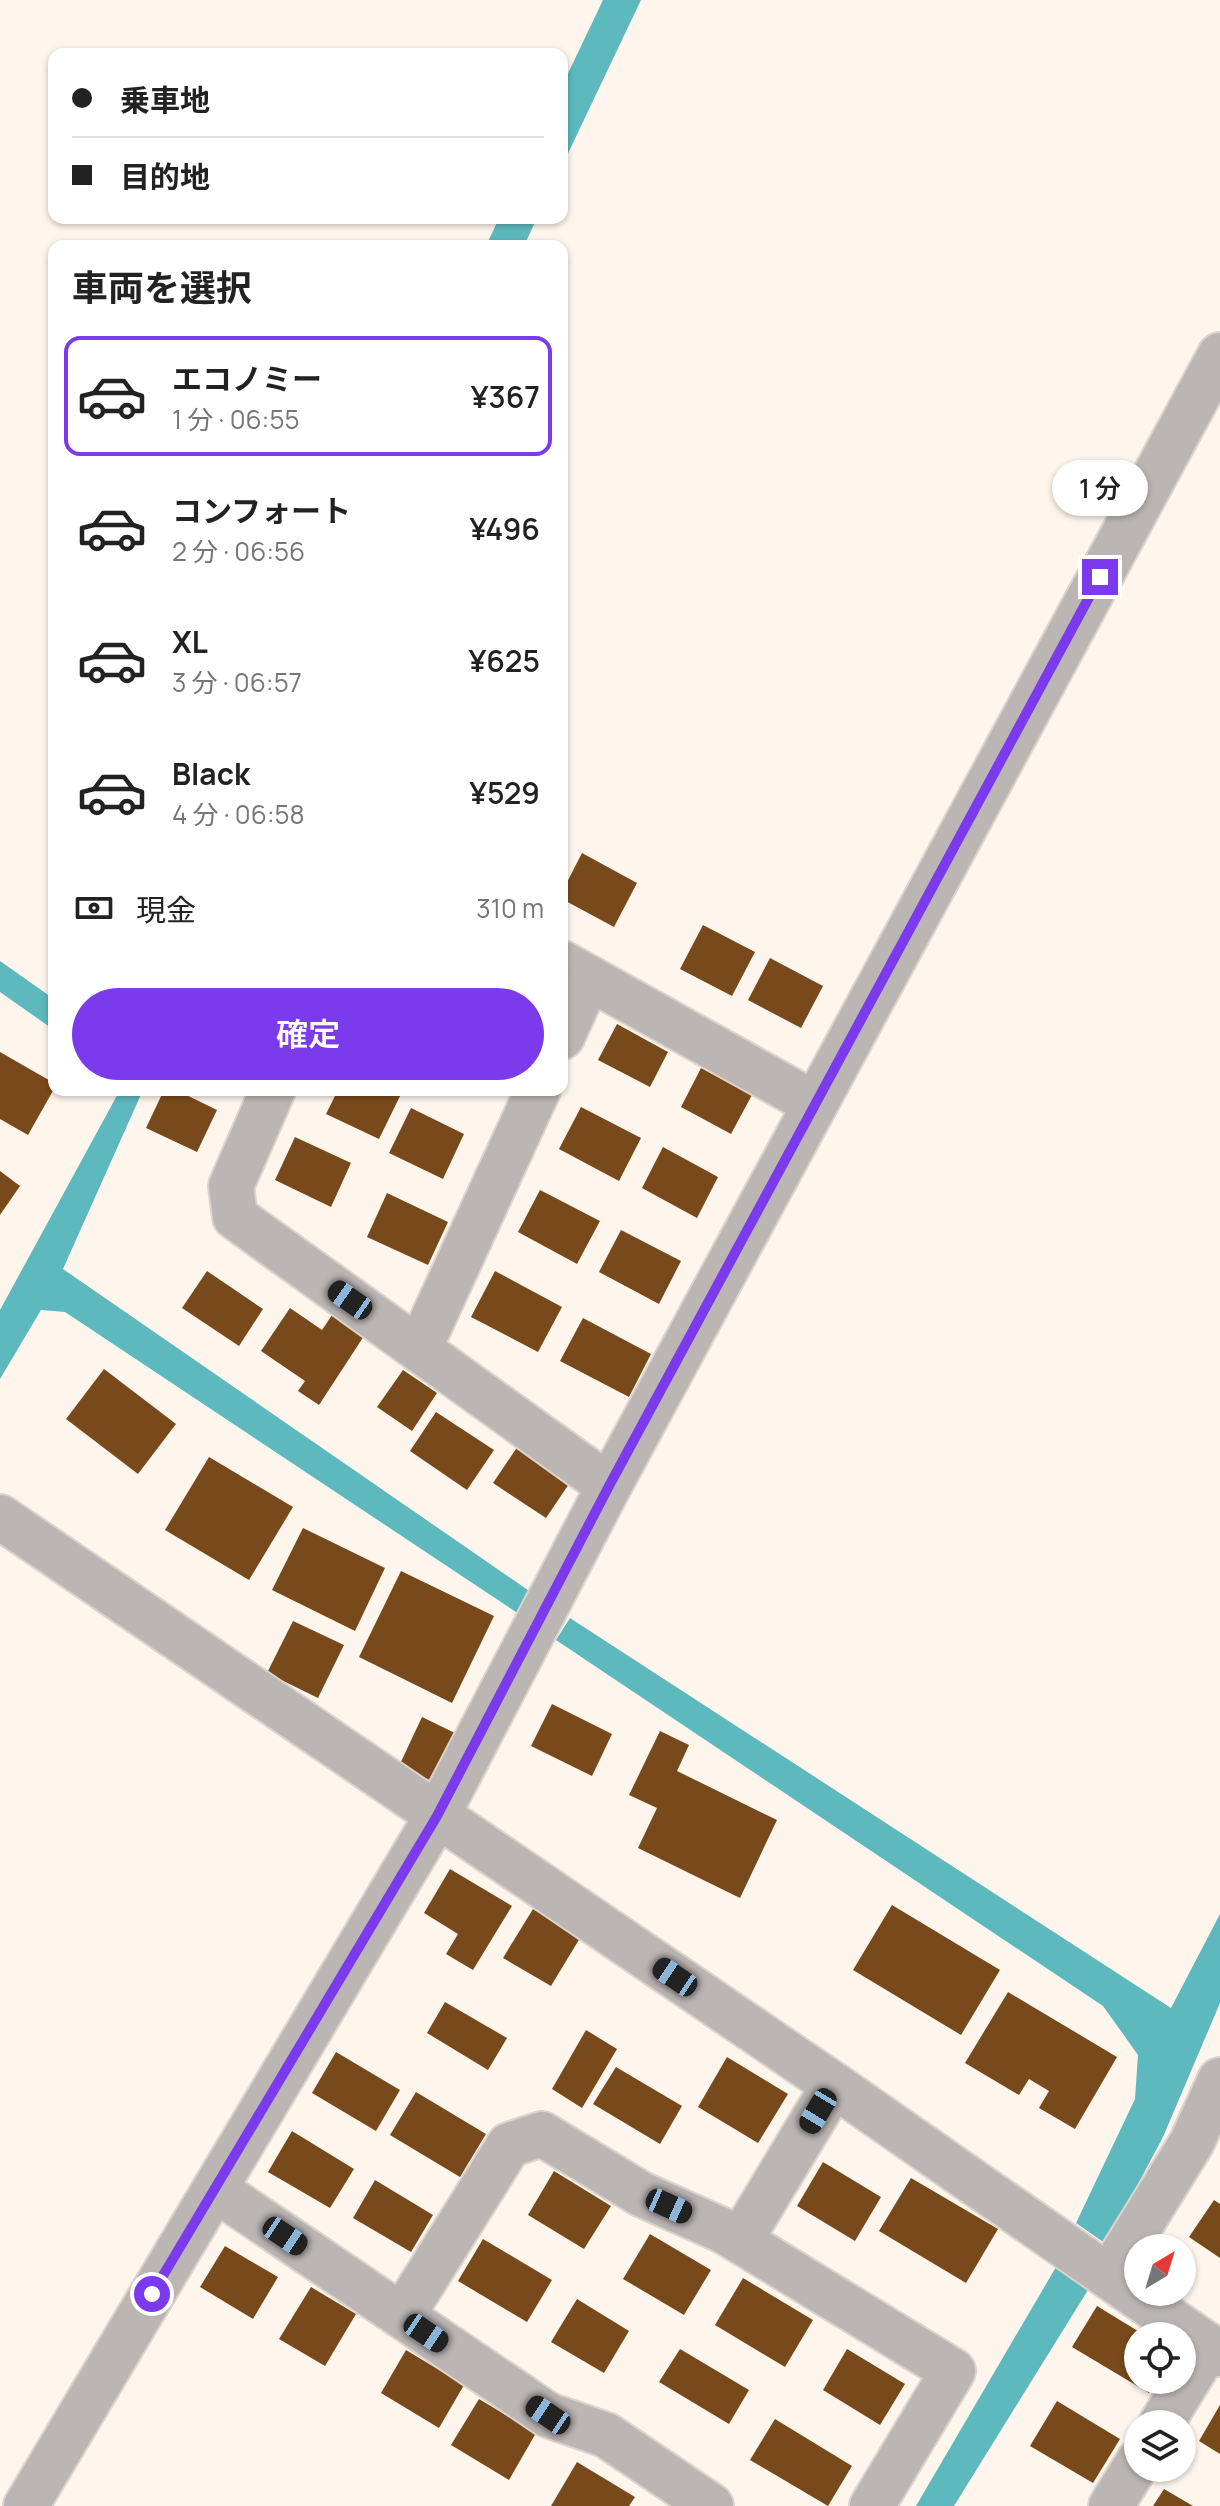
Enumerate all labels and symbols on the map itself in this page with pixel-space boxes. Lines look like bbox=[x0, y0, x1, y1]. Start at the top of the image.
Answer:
callout: 1 分 bbox=[1052, 461, 1148, 517]
route end bbox=[1082, 559, 1118, 595]
car bbox=[323, 1276, 377, 1324]
car bbox=[648, 1954, 702, 2000]
car bbox=[795, 2084, 841, 2138]
car bbox=[642, 2185, 696, 2227]
car bbox=[258, 2213, 312, 2259]
north arrow bbox=[1124, 2234, 1196, 2306]
route start bbox=[134, 2276, 170, 2312]
car bbox=[399, 2310, 453, 2356]
car bbox=[521, 2392, 575, 2438]

